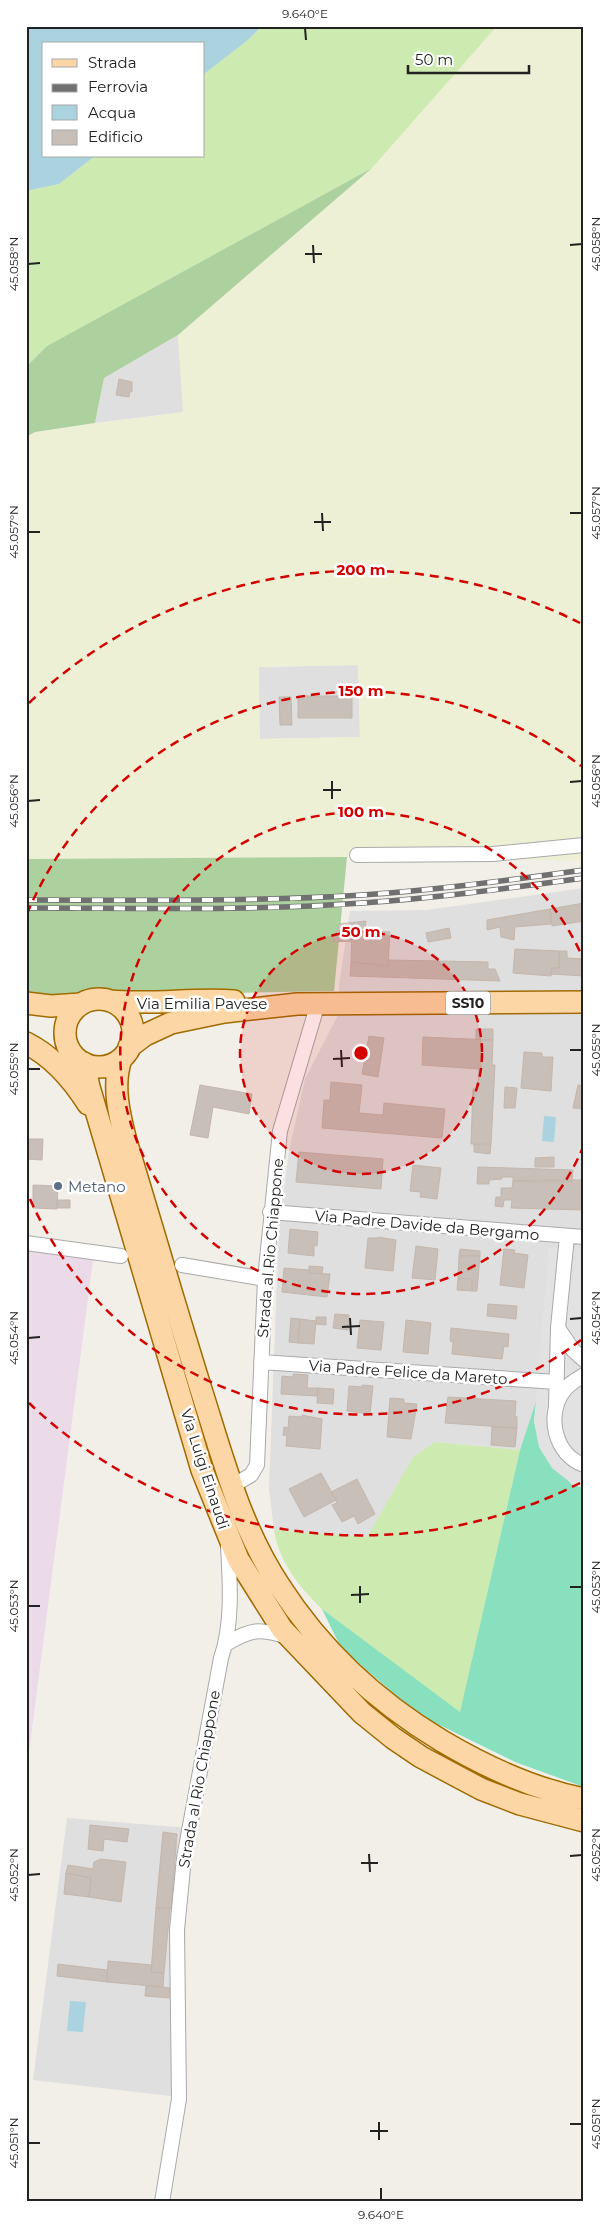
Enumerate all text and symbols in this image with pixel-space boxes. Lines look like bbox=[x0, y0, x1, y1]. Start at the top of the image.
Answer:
text: 9.640°E bbox=[282, 6, 328, 21]
legend bbox=[42, 42, 205, 158]
scale bar bbox=[408, 42, 529, 74]
text: 50 m bbox=[415, 50, 453, 69]
text: Strada bbox=[88, 53, 137, 72]
text: Ferrovia bbox=[88, 77, 148, 96]
text: Acqua bbox=[88, 103, 136, 122]
text: Edificio bbox=[88, 127, 143, 146]
text: 45.058°N bbox=[588, 217, 603, 271]
text: 45.058°N bbox=[6, 237, 21, 291]
text: 45.057°N bbox=[588, 486, 603, 540]
text: 45.057°N bbox=[6, 505, 21, 559]
text: 200 m bbox=[336, 560, 386, 579]
text: 150 m bbox=[339, 681, 383, 700]
text: 45.056°N bbox=[588, 754, 603, 808]
text: 45.056°N bbox=[6, 774, 21, 828]
text: 100 m bbox=[338, 802, 384, 821]
text: 50 m bbox=[341, 922, 381, 941]
road number: SS10 bbox=[446, 991, 490, 1014]
street label: Via Emilia Pavese bbox=[137, 994, 267, 1013]
text: 45.055°N bbox=[588, 1023, 603, 1077]
text: 45.055°N bbox=[6, 1042, 21, 1096]
centre of rings bbox=[352, 1044, 370, 1062]
street label: Strada al Rio Chiappone bbox=[253, 1157, 287, 1339]
place label: Metano bbox=[68, 1177, 126, 1196]
marker: Metano bbox=[52, 1180, 64, 1192]
street label: Via Padre Davide da Bergamo bbox=[314, 1206, 540, 1244]
text: 45.054°N bbox=[588, 1291, 603, 1345]
text: 45.054°N bbox=[6, 1311, 21, 1365]
street label: Via Padre Felice da Mareto bbox=[308, 1356, 508, 1388]
street label: Via Luigi Einaudi bbox=[177, 1406, 233, 1532]
text: 45.053°N bbox=[588, 1560, 603, 1614]
text: 45.053°N bbox=[6, 1579, 21, 1633]
street label: Strada al Rio Chiappone bbox=[174, 1689, 224, 1869]
text: 45.052°N bbox=[588, 1828, 603, 1882]
text: 45.052°N bbox=[6, 1848, 21, 1902]
text: 45.051°N bbox=[588, 2099, 603, 2149]
text: 45.051°N bbox=[6, 2118, 21, 2168]
text: 9.640°E bbox=[358, 2207, 404, 2222]

